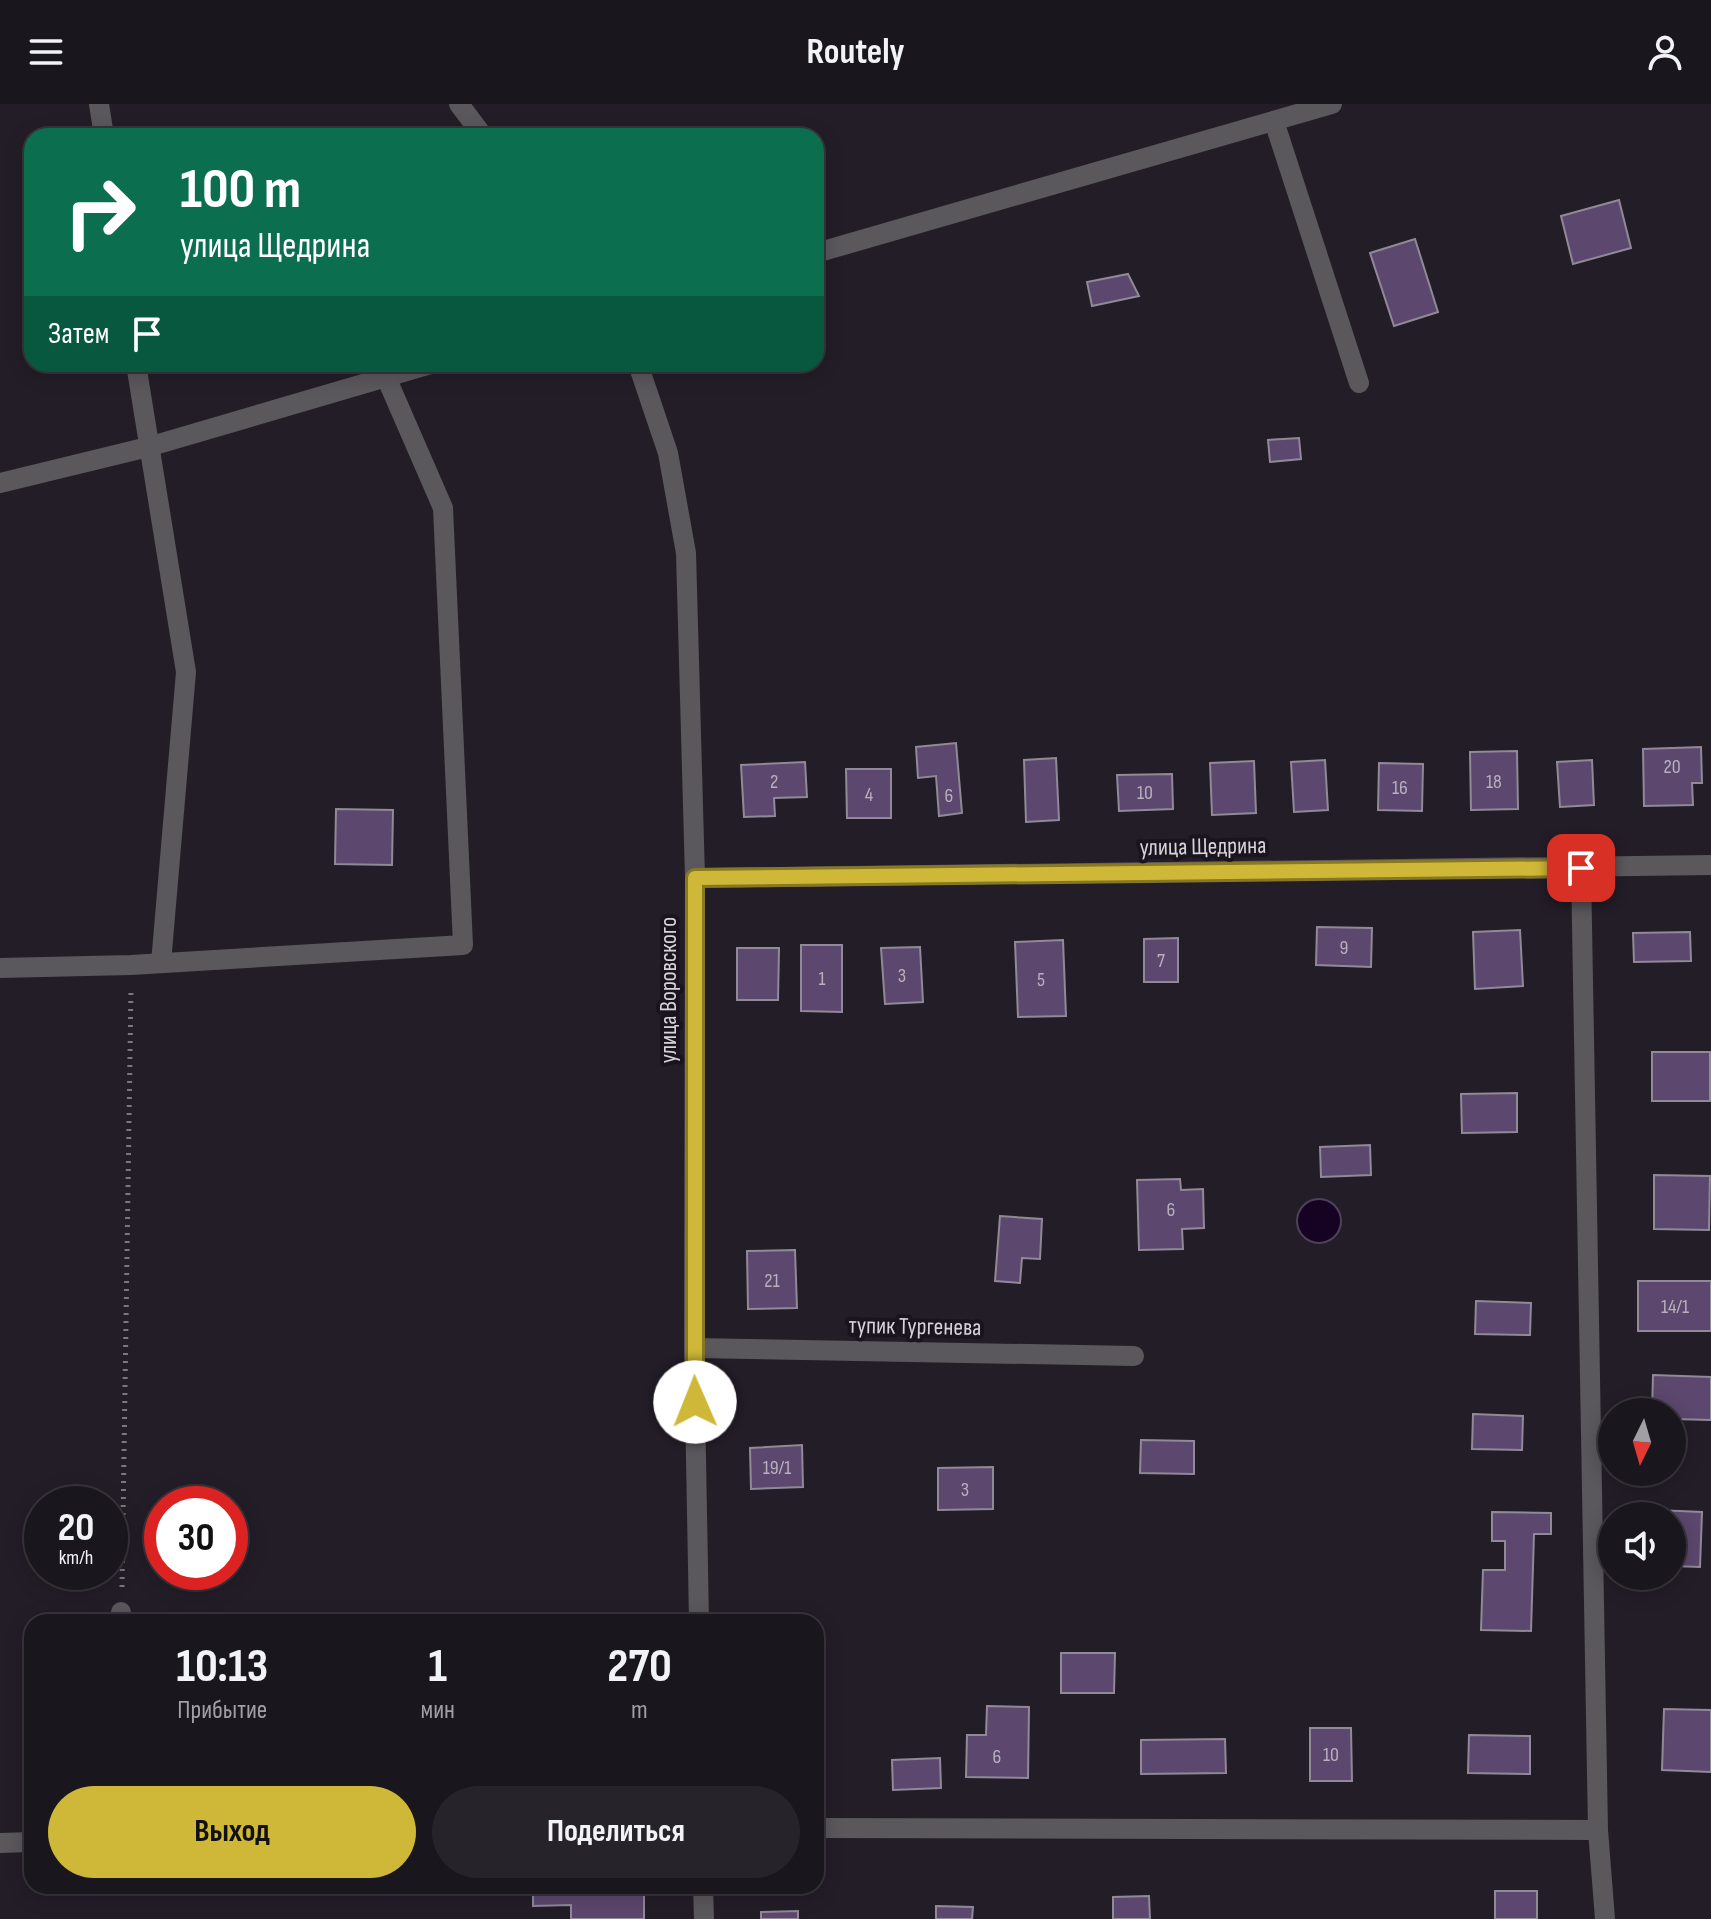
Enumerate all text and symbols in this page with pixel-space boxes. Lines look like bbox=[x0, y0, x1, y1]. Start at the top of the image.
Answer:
icon: menu bbox=[24, 30, 68, 74]
icon: person bbox=[1643, 30, 1687, 74]
text: Routely bbox=[806, 31, 905, 74]
text: 100 m bbox=[180, 157, 301, 224]
icon: right bbox=[48, 160, 152, 264]
text: улица Щедрина bbox=[180, 225, 370, 268]
icon: arrive bbox=[125, 312, 169, 356]
text: Затем bbox=[48, 316, 109, 352]
house number: 20 bbox=[1663, 755, 1681, 779]
house number: 2 bbox=[770, 770, 778, 794]
house number: 18 bbox=[1486, 770, 1502, 794]
house number: 16 bbox=[1392, 776, 1408, 800]
house number: 10 bbox=[1137, 781, 1153, 805]
house number: 4 bbox=[865, 783, 873, 807]
house number: 6 bbox=[945, 784, 953, 808]
street label: улица Щедрина bbox=[1139, 831, 1267, 862]
pin bbox=[1547, 834, 1615, 902]
icon: arrive bbox=[1559, 846, 1603, 890]
street label: улица Воровского bbox=[654, 917, 683, 1063]
house number: 9 bbox=[1340, 936, 1348, 960]
house number: 7 bbox=[1157, 949, 1165, 973]
house number: 3 bbox=[898, 964, 906, 988]
house number: 1 bbox=[819, 967, 826, 991]
house number: 5 bbox=[1037, 968, 1045, 992]
house number: 6 bbox=[1167, 1198, 1175, 1222]
house number: 21 bbox=[764, 1269, 780, 1293]
house number: 14/1 bbox=[1661, 1295, 1689, 1319]
street label: тупик Тургенева bbox=[848, 1311, 982, 1342]
position arrow bbox=[653, 1360, 737, 1444]
north arrow bbox=[1598, 1398, 1686, 1486]
map controls bbox=[1598, 1398, 1686, 1590]
house number: 19/1 bbox=[763, 1456, 791, 1480]
house number: 3 bbox=[961, 1478, 969, 1502]
speed limit sign: 30 bbox=[144, 1486, 248, 1590]
button: sound bbox=[1598, 1502, 1686, 1590]
text: 20 bbox=[58, 1504, 94, 1552]
text: km/h bbox=[59, 1546, 93, 1570]
text: 10:13 bbox=[176, 1638, 268, 1695]
text: 1 bbox=[428, 1638, 447, 1695]
text: 270 bbox=[607, 1638, 672, 1695]
text: Прибытие bbox=[177, 1695, 267, 1726]
text: мин bbox=[421, 1695, 455, 1726]
text: m bbox=[631, 1695, 648, 1726]
house number: 10 bbox=[1323, 1743, 1339, 1767]
house number: 6 bbox=[993, 1745, 1001, 1769]
button: Выход bbox=[48, 1786, 416, 1878]
button: Поделиться bbox=[432, 1786, 800, 1878]

